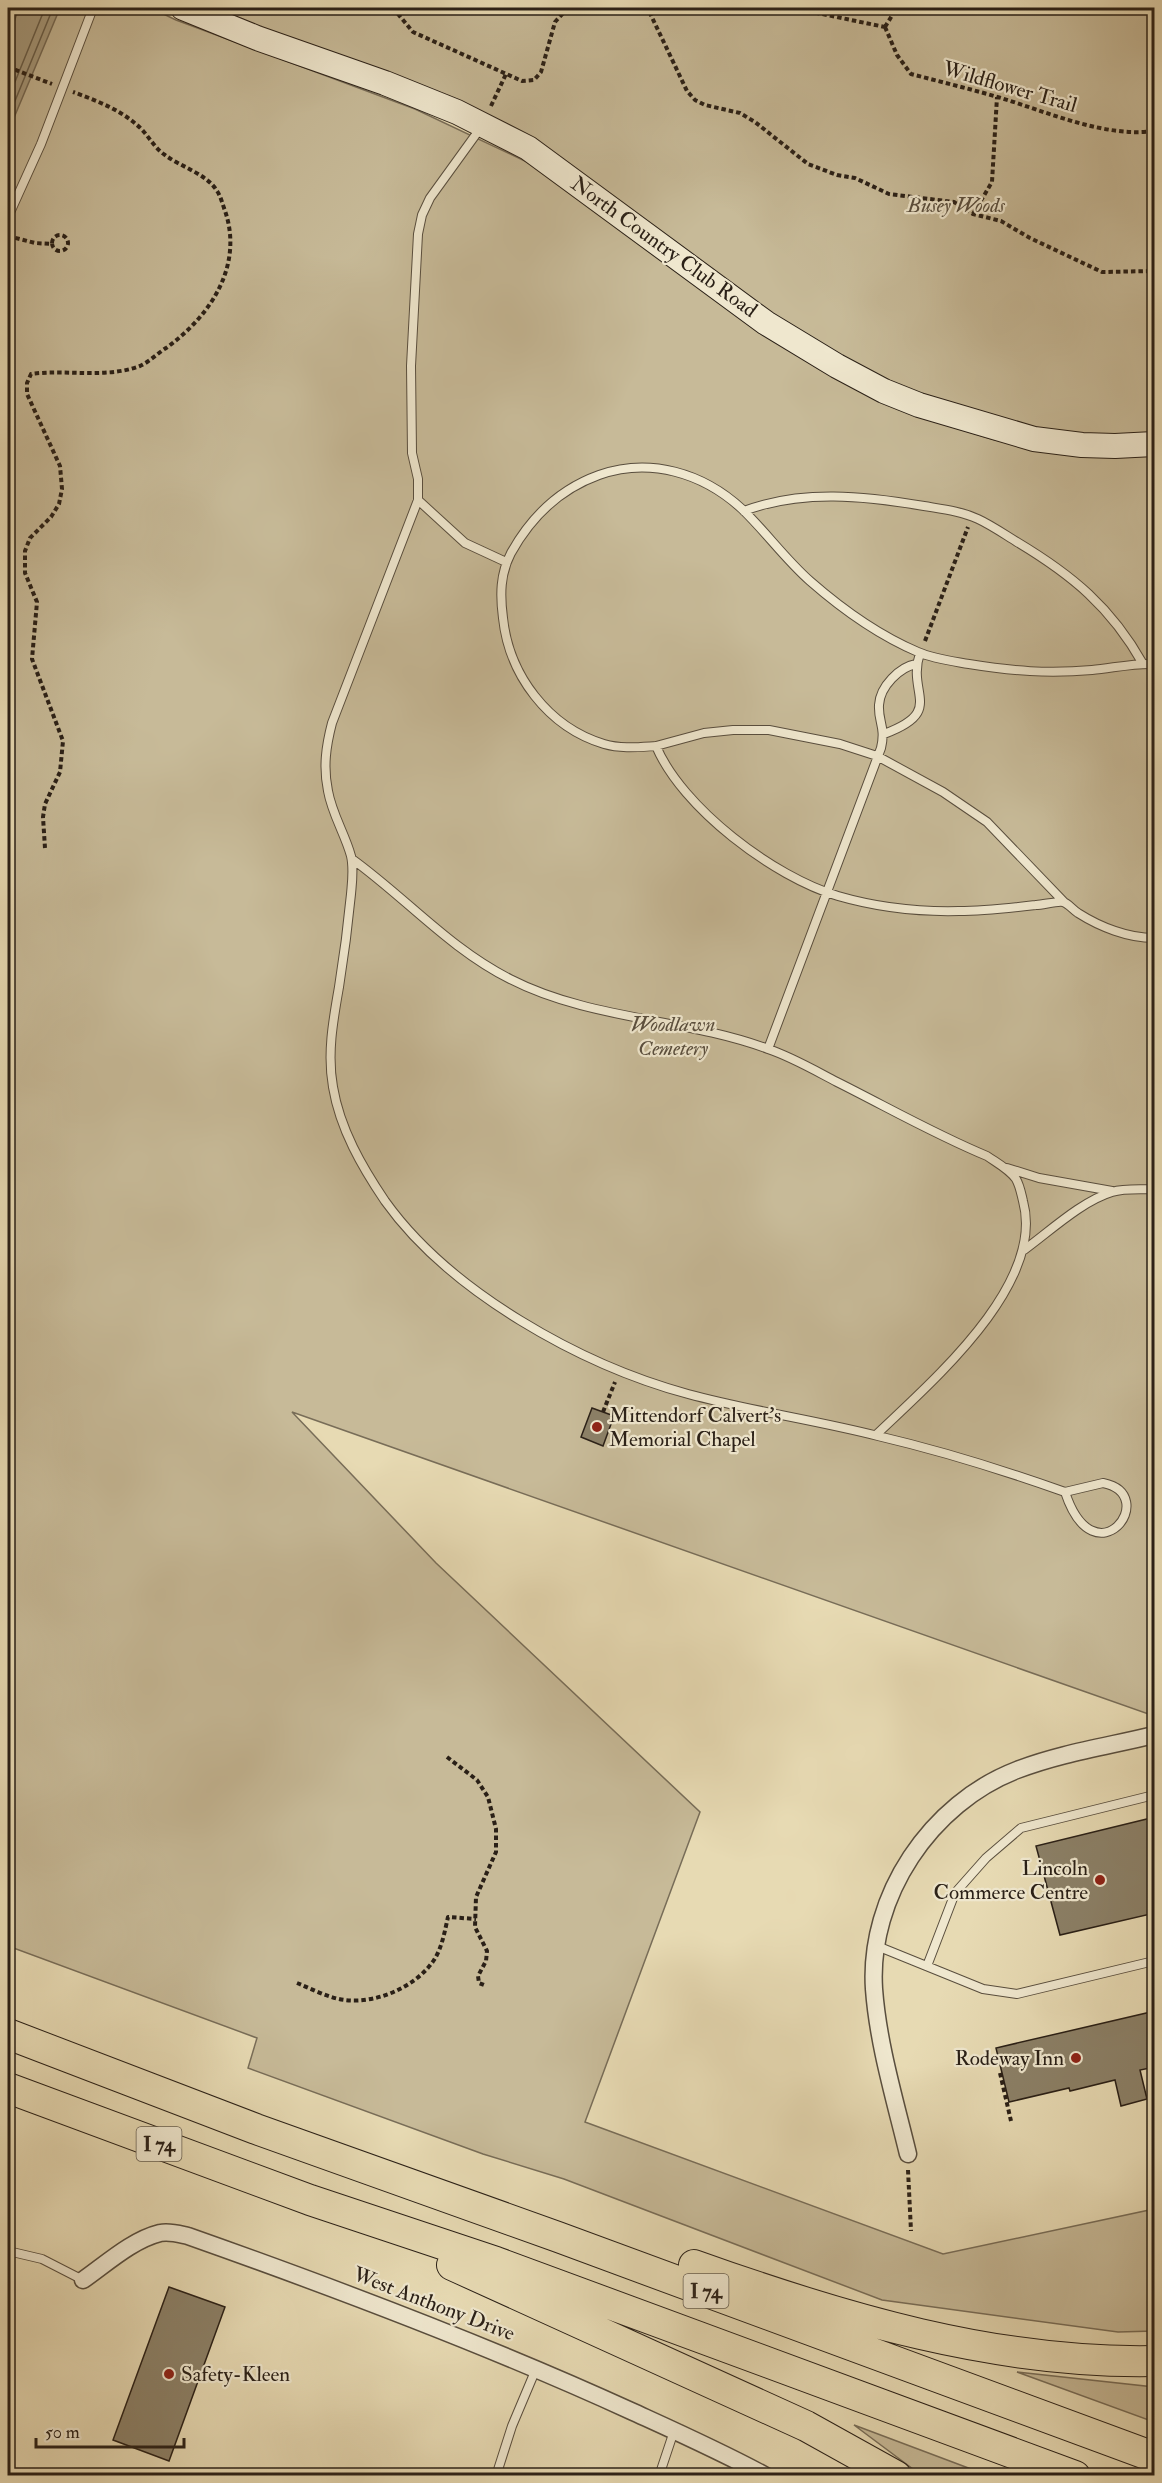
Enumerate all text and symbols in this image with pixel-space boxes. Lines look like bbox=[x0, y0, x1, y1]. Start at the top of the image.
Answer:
street label: Wildflower Trail bbox=[939, 55, 1081, 119]
street label: North Country Club Road bbox=[565, 170, 763, 324]
park label: Busey Woods bbox=[906, 192, 1006, 219]
park label: Woodlawn Cemetery bbox=[631, 1011, 716, 1062]
place label: Mittendorf Calvert's Memorial Chapel bbox=[609, 1402, 781, 1453]
marker: Mittendorf Calvert's Memorial Chapel bbox=[590, 1420, 604, 1434]
place label: Lincoln Commerce Centre bbox=[934, 1855, 1088, 1906]
marker: Lincoln Commerce Centre bbox=[1093, 1873, 1107, 1887]
place label: Rodeway Inn bbox=[955, 2045, 1064, 2072]
marker: Rodeway Inn bbox=[1069, 2051, 1083, 2065]
road number: I 74 bbox=[136, 2127, 182, 2161]
street label: West Anthony Drive bbox=[348, 2260, 519, 2347]
road number: I 74 bbox=[684, 2274, 728, 2308]
place label: Safety-Kleen bbox=[181, 2361, 290, 2388]
marker: Safety-Kleen bbox=[162, 2367, 176, 2381]
scale bar bbox=[36, 2411, 184, 2449]
text: 50 m bbox=[45, 2421, 80, 2444]

